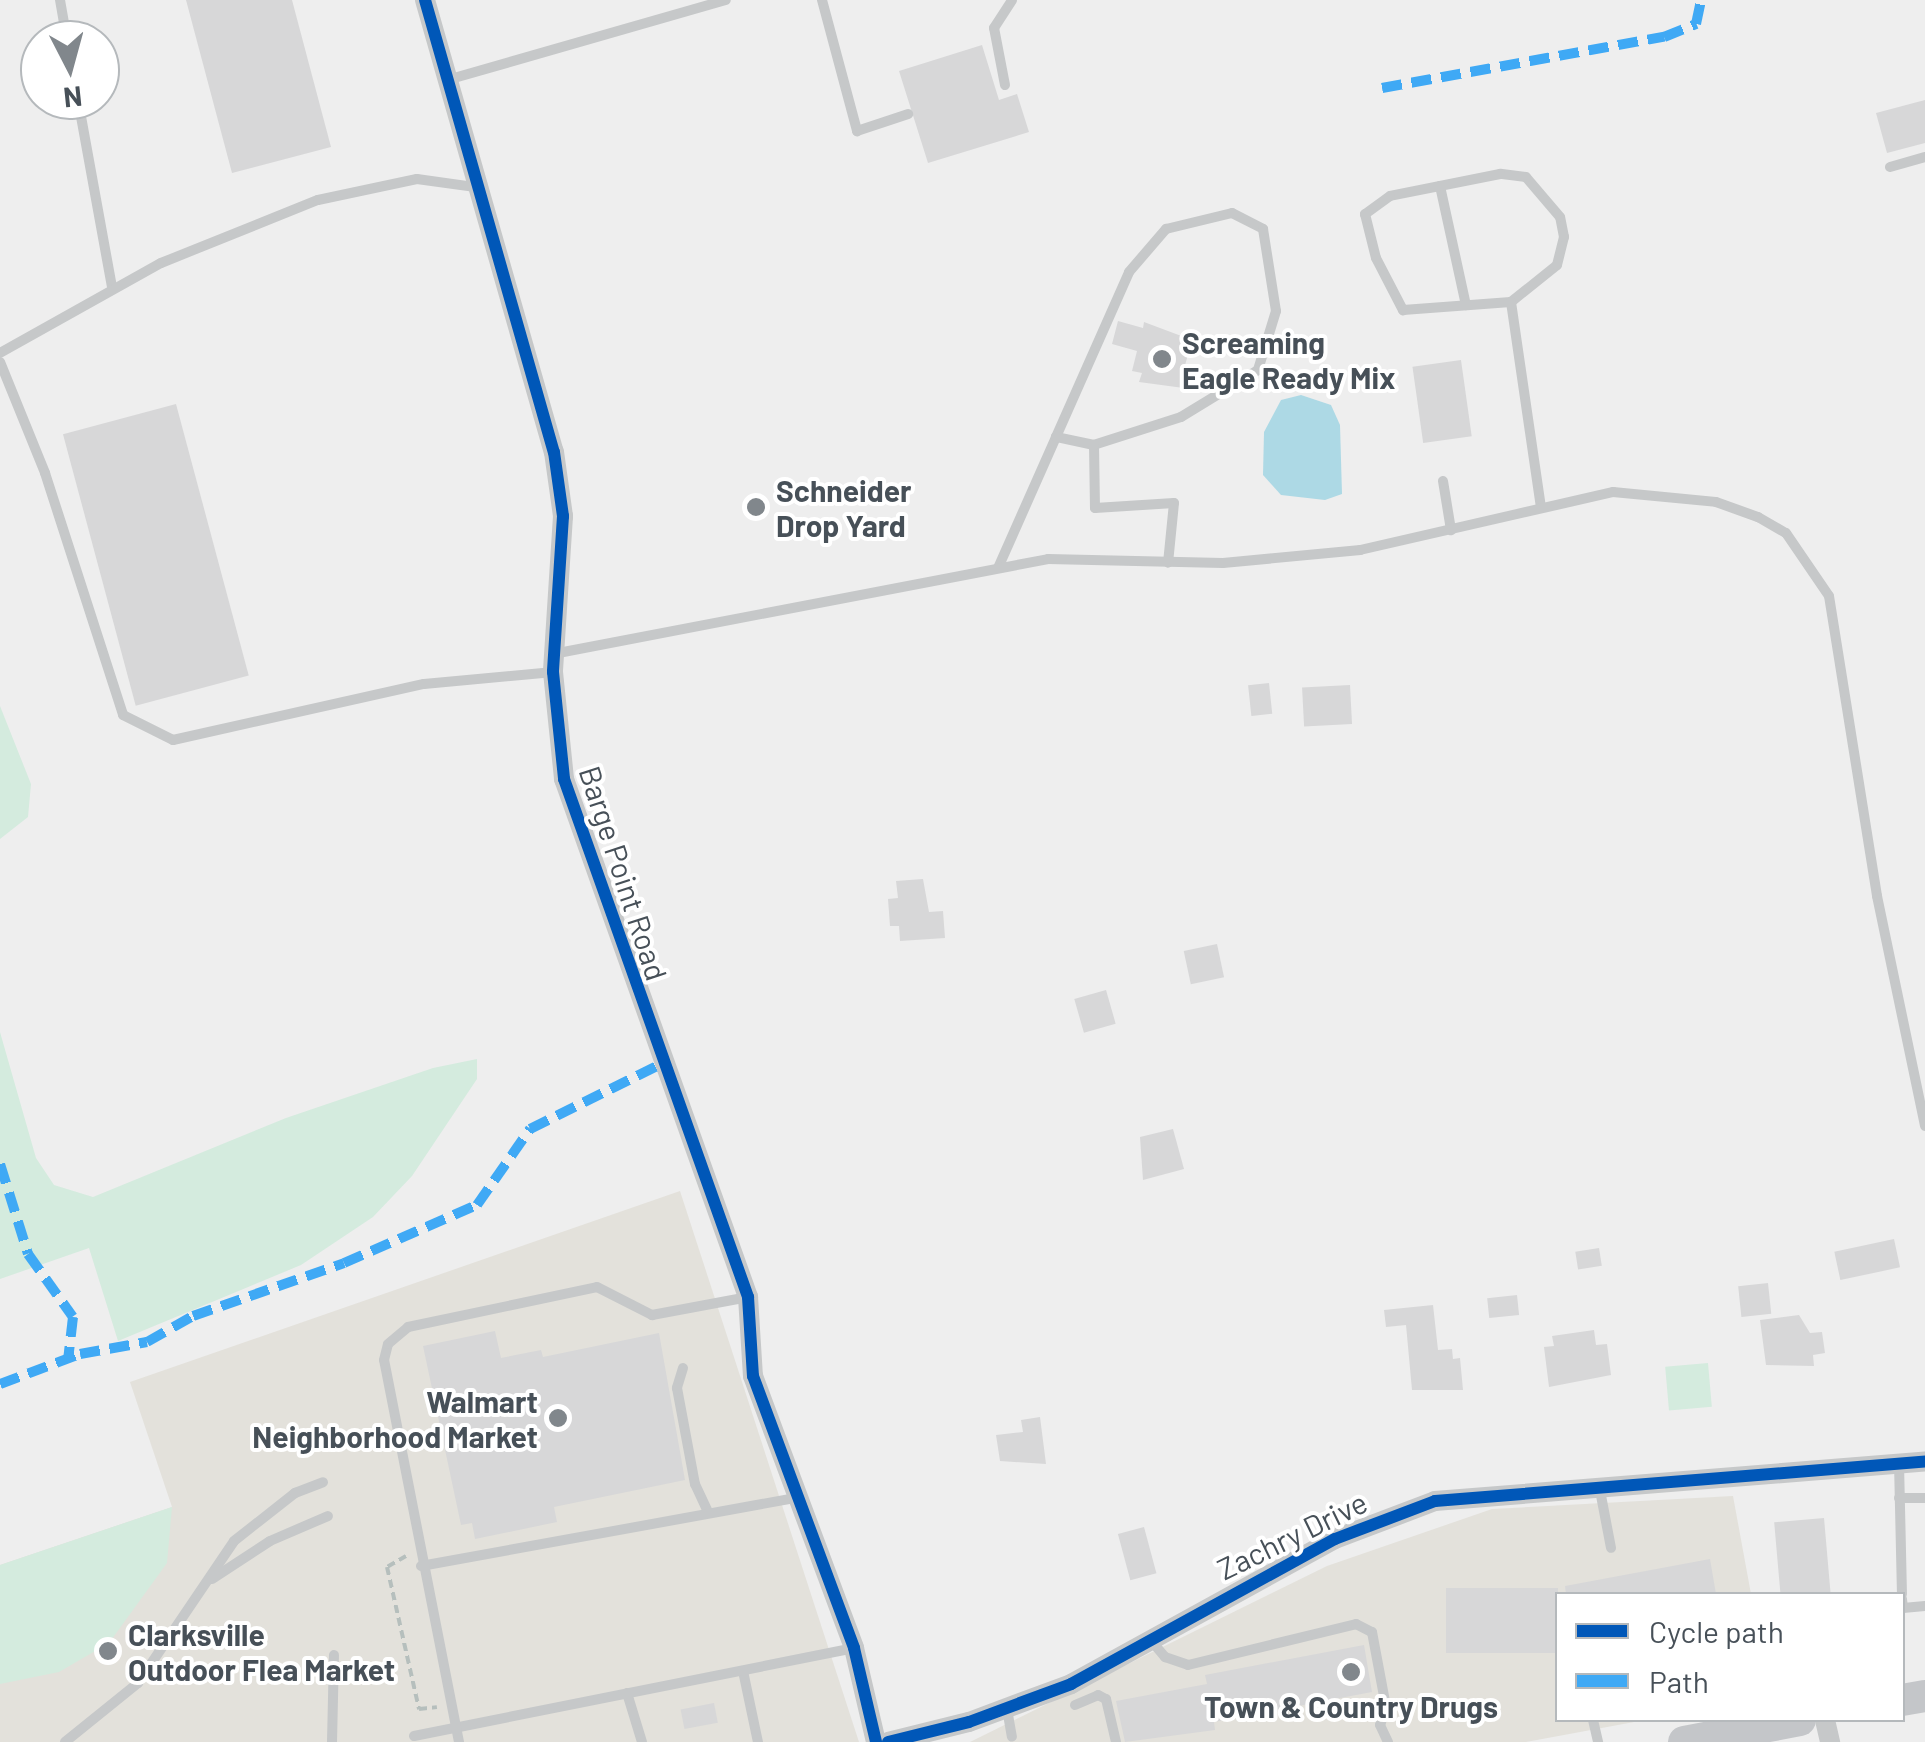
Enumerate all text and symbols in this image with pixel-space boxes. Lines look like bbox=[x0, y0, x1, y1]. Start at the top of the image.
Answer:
north arrow bbox=[20, 20, 120, 120]
text: N bbox=[62, 80, 84, 116]
place label: Screaming Eagle Ready Mix bbox=[1182, 324, 1395, 394]
marker: Screaming Eagle Ready Mix bbox=[1151, 348, 1173, 370]
place label: Schneider Drop Yard bbox=[776, 472, 912, 542]
marker: Schneider Drop Yard bbox=[745, 496, 767, 518]
street label: Barge Point Road bbox=[572, 761, 676, 985]
place label: Walmart Neighborhood Market bbox=[252, 1383, 538, 1454]
marker: Walmart Neighborhood Market bbox=[547, 1407, 569, 1429]
street label: Zachry Drive bbox=[1211, 1483, 1373, 1587]
legend bbox=[1555, 1592, 1905, 1722]
text: Cycle path bbox=[1649, 1613, 1784, 1649]
place label: Clarksville Outdoor Flea Market bbox=[128, 1616, 395, 1686]
marker: Clarksville Outdoor Flea Market bbox=[97, 1640, 119, 1662]
marker: Town & Country Drugs bbox=[1340, 1661, 1362, 1683]
text: Path bbox=[1649, 1663, 1709, 1699]
place label: Town & Country Drugs bbox=[1204, 1688, 1498, 1724]

